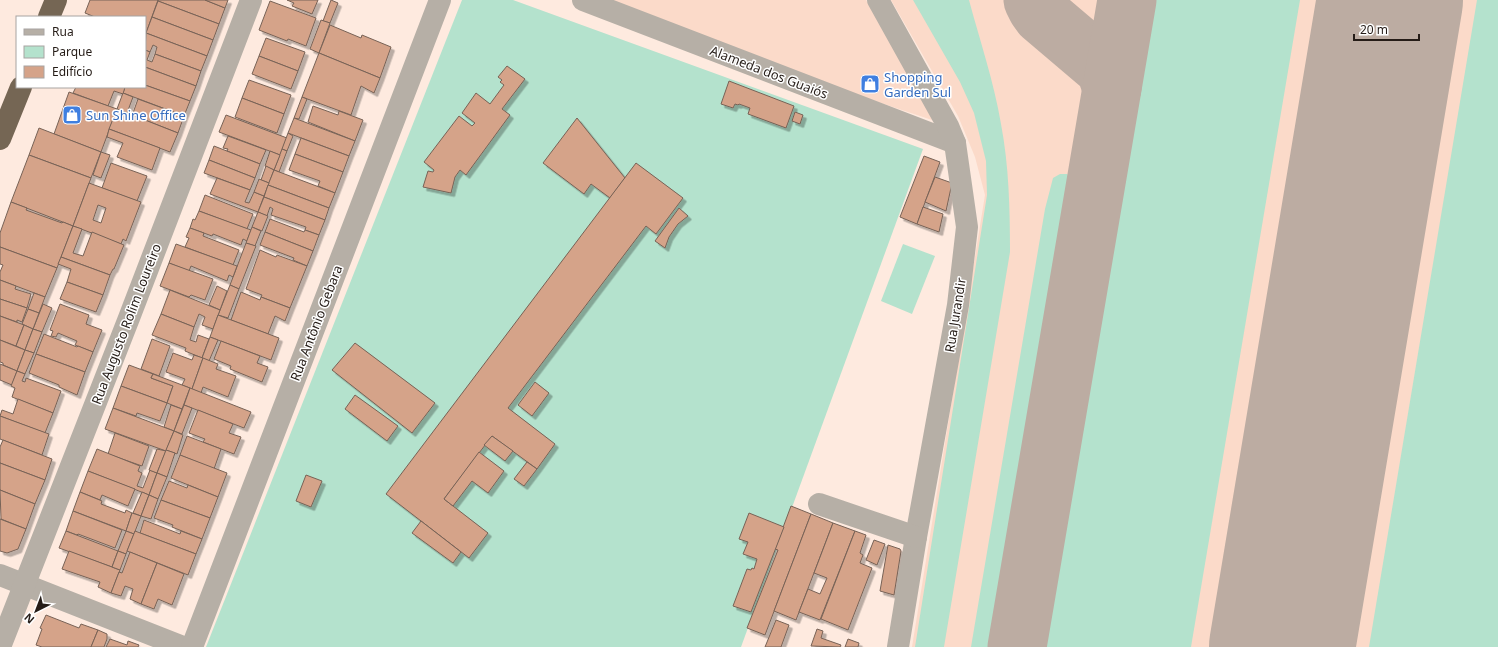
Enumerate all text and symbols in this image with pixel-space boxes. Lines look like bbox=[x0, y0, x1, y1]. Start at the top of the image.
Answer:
legend bbox=[16, 16, 146, 88]
scale bar bbox=[1354, 16, 1419, 42]
text: 20 m bbox=[1360, 21, 1388, 38]
text: Rua bbox=[52, 23, 74, 40]
street label: Alameda dos Guaiós bbox=[708, 41, 830, 103]
text: Parque bbox=[52, 43, 93, 60]
text: Edifício bbox=[52, 63, 93, 80]
place label: Shopping Garden Sul bbox=[884, 68, 951, 101]
shop icon: Shopping Garden Sul bbox=[859, 73, 881, 95]
shop icon: Sun Shine Office bbox=[61, 104, 83, 126]
place label: Sun Shine Office bbox=[86, 106, 186, 124]
street label: Rua Augusto Rolim Loureiro bbox=[87, 241, 165, 407]
street label: Rua Antônio Gebara bbox=[286, 262, 346, 384]
street label: Rua Jurandir bbox=[940, 276, 970, 354]
north arrow bbox=[16, 591, 56, 631]
text: N bbox=[21, 610, 37, 627]

